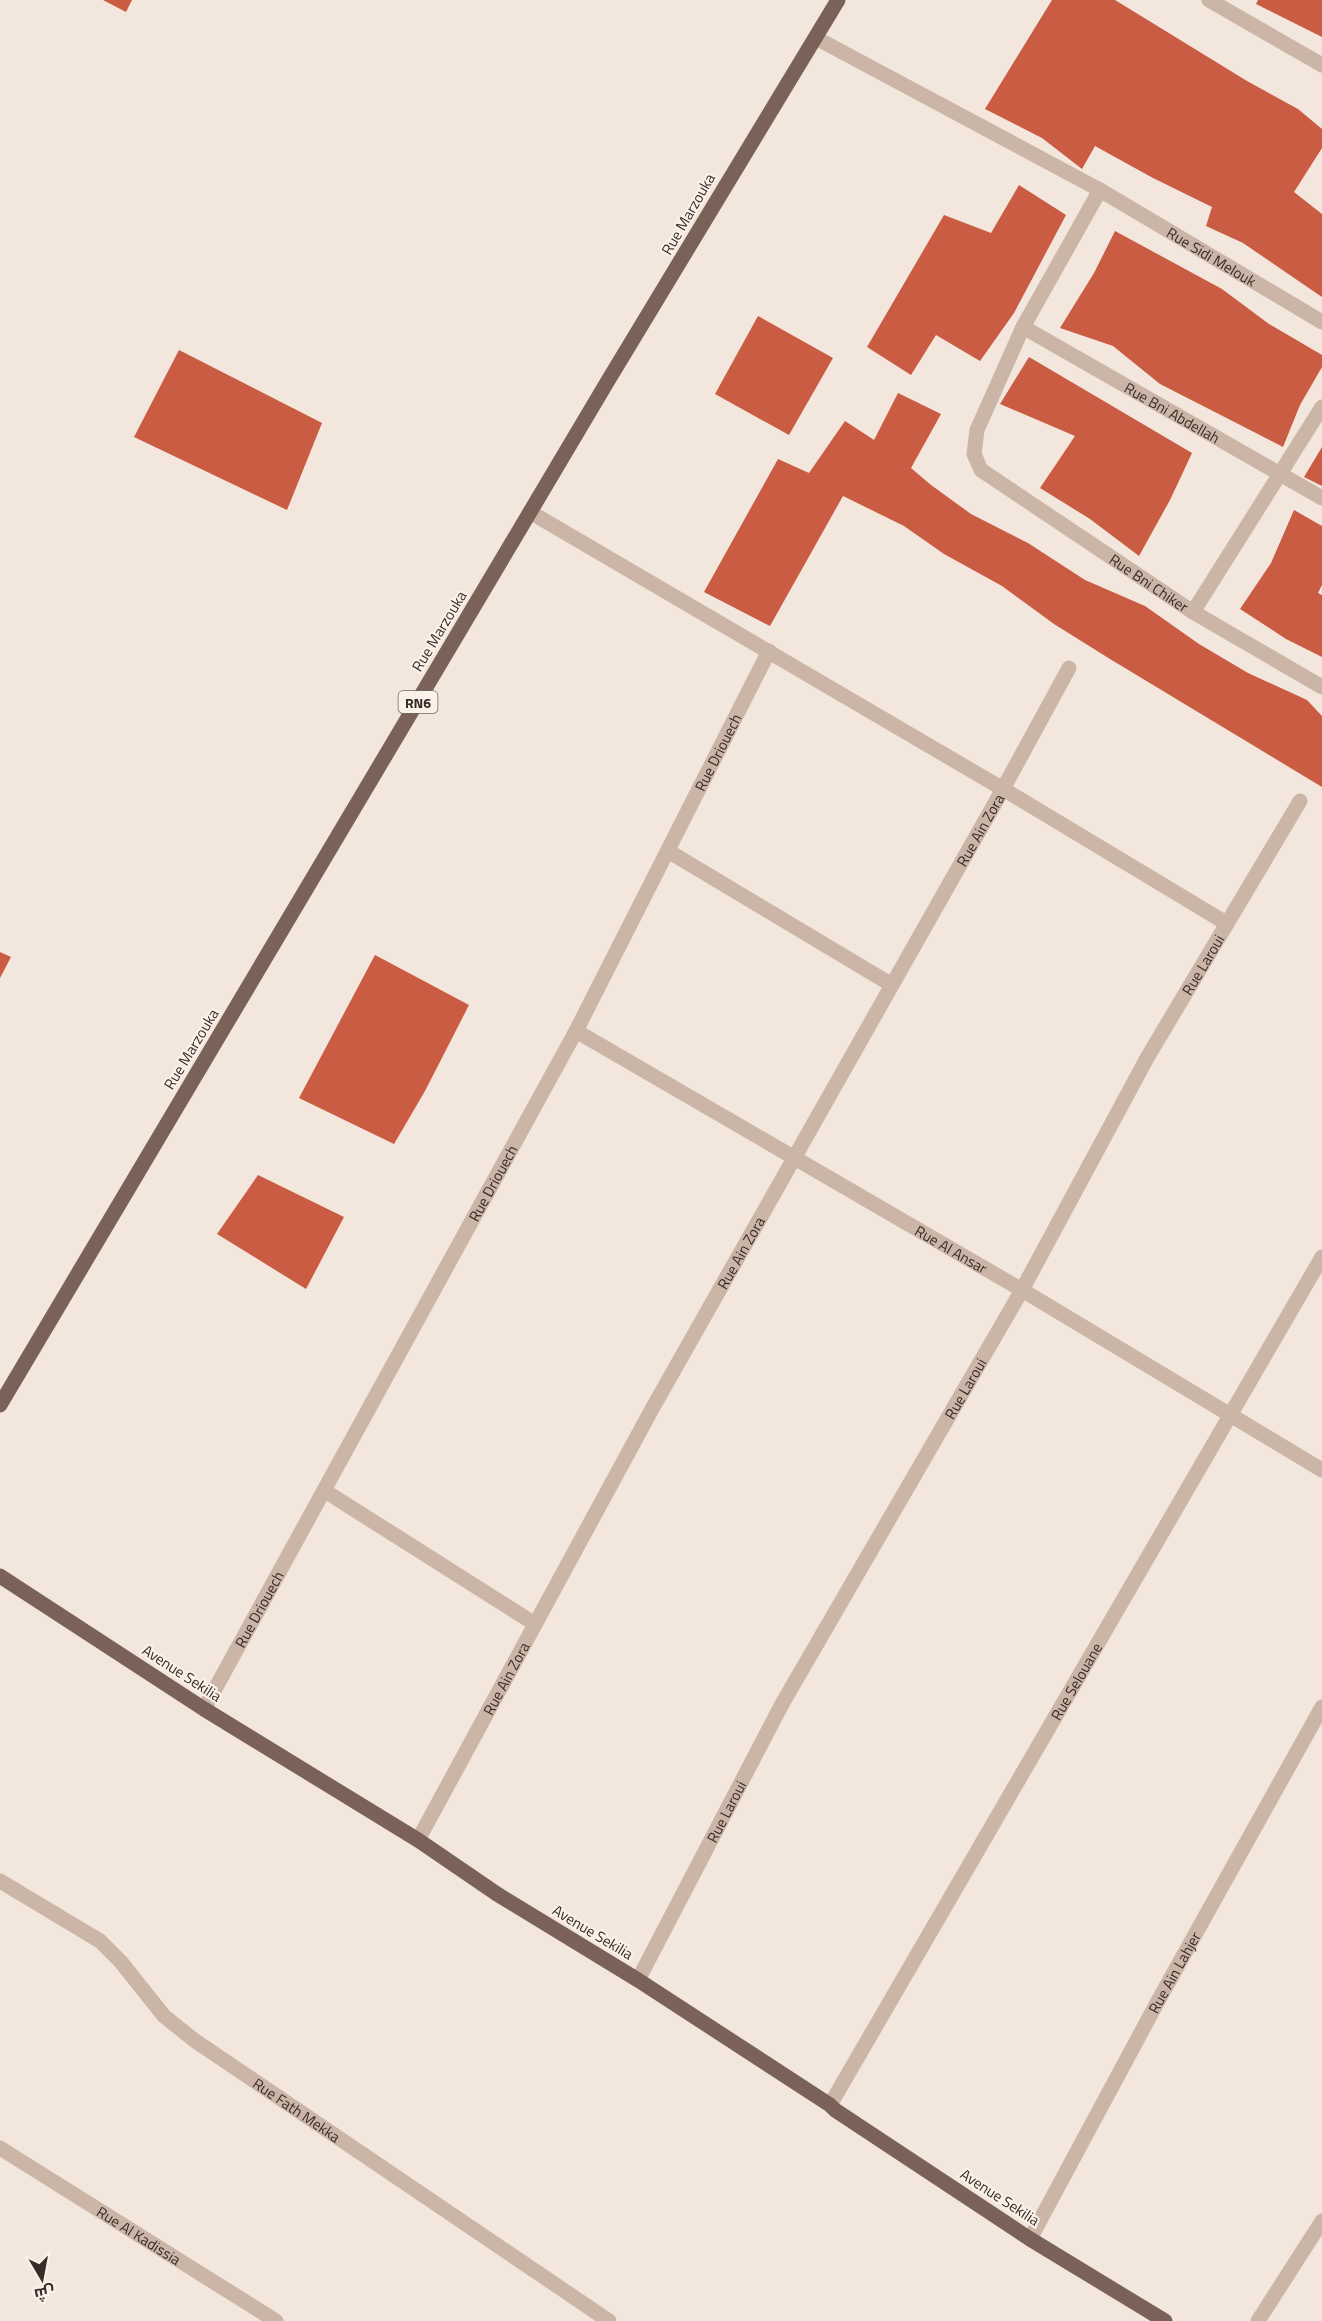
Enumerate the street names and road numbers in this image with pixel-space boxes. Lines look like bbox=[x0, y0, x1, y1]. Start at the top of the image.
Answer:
street label: Rue Marzouka bbox=[655, 169, 721, 259]
street label: Rue Sidi Melouk bbox=[1162, 221, 1261, 292]
street label: Rue Bni Abdellah bbox=[1120, 376, 1224, 449]
street label: Rue Bni Chiker bbox=[1105, 548, 1193, 618]
street label: Rue Marzouka bbox=[406, 586, 472, 676]
road number: RN6 bbox=[398, 691, 438, 713]
street label: Rue Driouech bbox=[688, 709, 747, 795]
street label: Rue Ain Zora bbox=[950, 789, 1010, 870]
street label: Rue Laroui bbox=[1176, 930, 1230, 999]
street label: Rue Marzouka bbox=[158, 1004, 224, 1094]
street label: Rue Driouech bbox=[462, 1140, 523, 1225]
street label: Rue Ain Zora bbox=[711, 1212, 770, 1293]
street label: Rue Al Ansar bbox=[911, 1219, 992, 1279]
street label: Rue Laroui bbox=[938, 1354, 992, 1423]
street label: Rue Driouech bbox=[228, 1567, 289, 1652]
street label: Rue Ain Zora bbox=[477, 1637, 535, 1719]
street label: Rue Selouane bbox=[1044, 1638, 1108, 1724]
street label: Avenue Sekilia bbox=[138, 1639, 227, 1708]
street label: Rue Laroui bbox=[700, 1777, 752, 1847]
street label: Avenue Sekilia bbox=[548, 1899, 638, 1965]
street label: Rue Ain Lahjer bbox=[1142, 1927, 1206, 2017]
street label: Rue Fath Mekka bbox=[248, 2072, 346, 2148]
street label: Avenue Sekilia bbox=[956, 2163, 1045, 2232]
street label: Rue Al Kadissia bbox=[92, 2200, 186, 2271]

